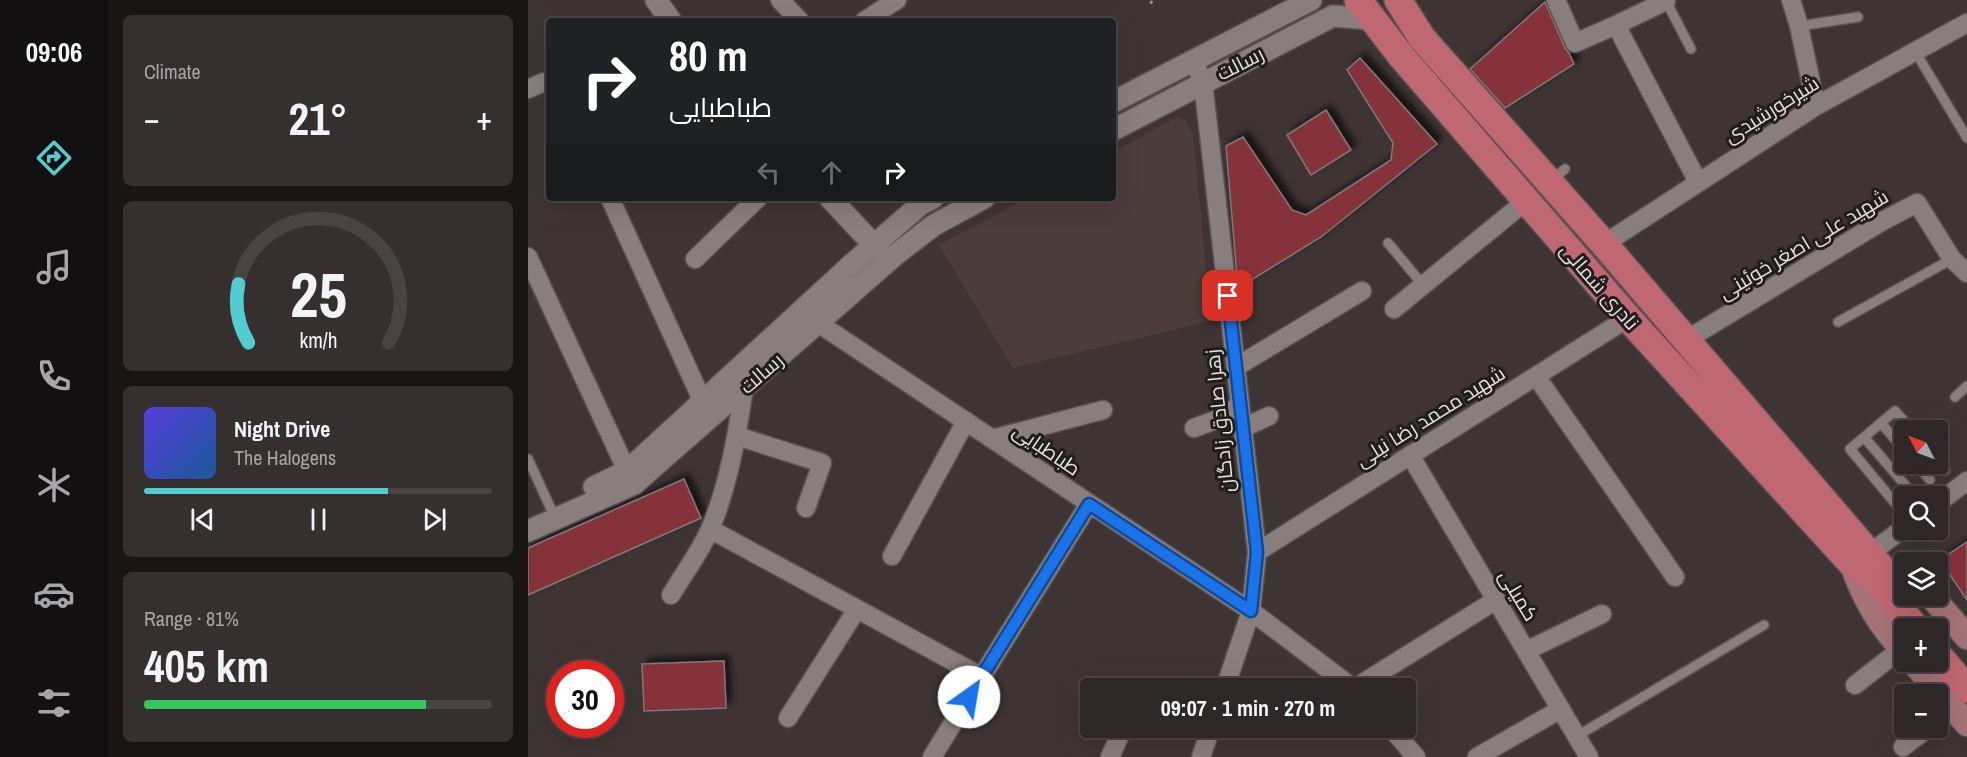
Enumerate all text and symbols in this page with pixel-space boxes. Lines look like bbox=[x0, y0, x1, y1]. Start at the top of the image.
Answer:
text: 80 m bbox=[669, 28, 748, 84]
text: 09:06 bbox=[26, 34, 82, 70]
street label: رسالت bbox=[1212, 40, 1268, 86]
icon: right bbox=[570, 42, 648, 120]
text: Climate bbox=[144, 58, 201, 85]
street label: شیرخورشیدی bbox=[1718, 69, 1824, 149]
text: 21° bbox=[288, 88, 348, 149]
text: طباطبایی bbox=[669, 89, 772, 125]
text: − bbox=[144, 96, 160, 140]
text: + bbox=[476, 96, 492, 140]
icon: directions bbox=[33, 137, 75, 179]
icon: left bbox=[752, 156, 785, 189]
icon: ahead bbox=[815, 156, 848, 189]
icon: right bbox=[878, 156, 911, 189]
street label: شهید علی اصغر خوئینی bbox=[1713, 183, 1893, 305]
street label: نادری شمالی bbox=[1554, 236, 1646, 336]
icon: music bbox=[33, 246, 75, 288]
text: 25 bbox=[290, 252, 346, 336]
pin bbox=[1202, 270, 1253, 321]
icon: arrive bbox=[1211, 279, 1244, 312]
text: km/h bbox=[299, 326, 337, 355]
street label: رسالت bbox=[733, 347, 789, 399]
street label: زهرا صادق زادگان bbox=[1198, 348, 1240, 494]
icon: phone bbox=[33, 355, 75, 397]
street label: شهید محمد رضا نیلی bbox=[1350, 359, 1510, 473]
text: Night Drive bbox=[234, 414, 330, 444]
street label: طباطبایی bbox=[1008, 416, 1086, 482]
north arrow bbox=[1894, 420, 1948, 474]
map controls bbox=[1894, 420, 1948, 738]
text: The Halogens bbox=[234, 444, 336, 471]
icon: climate bbox=[33, 464, 75, 506]
button: search bbox=[1894, 486, 1948, 540]
icon: previous bbox=[186, 503, 219, 536]
icon: pause bbox=[302, 503, 335, 536]
icon: next bbox=[418, 503, 451, 536]
button: layers bbox=[1894, 552, 1948, 606]
street label: کمیلی bbox=[1493, 564, 1545, 626]
icon: car bbox=[33, 573, 75, 615]
text: Range · 81% bbox=[144, 605, 239, 632]
button: + bbox=[1894, 618, 1948, 672]
text: 405 km bbox=[144, 635, 269, 696]
speed limit sign: 30 bbox=[546, 660, 624, 738]
position arrow bbox=[937, 665, 1001, 729]
icon: filters bbox=[33, 682, 75, 724]
button: − bbox=[1894, 684, 1948, 738]
text: 09:07 · 1 min · 270 m bbox=[1161, 693, 1335, 723]

